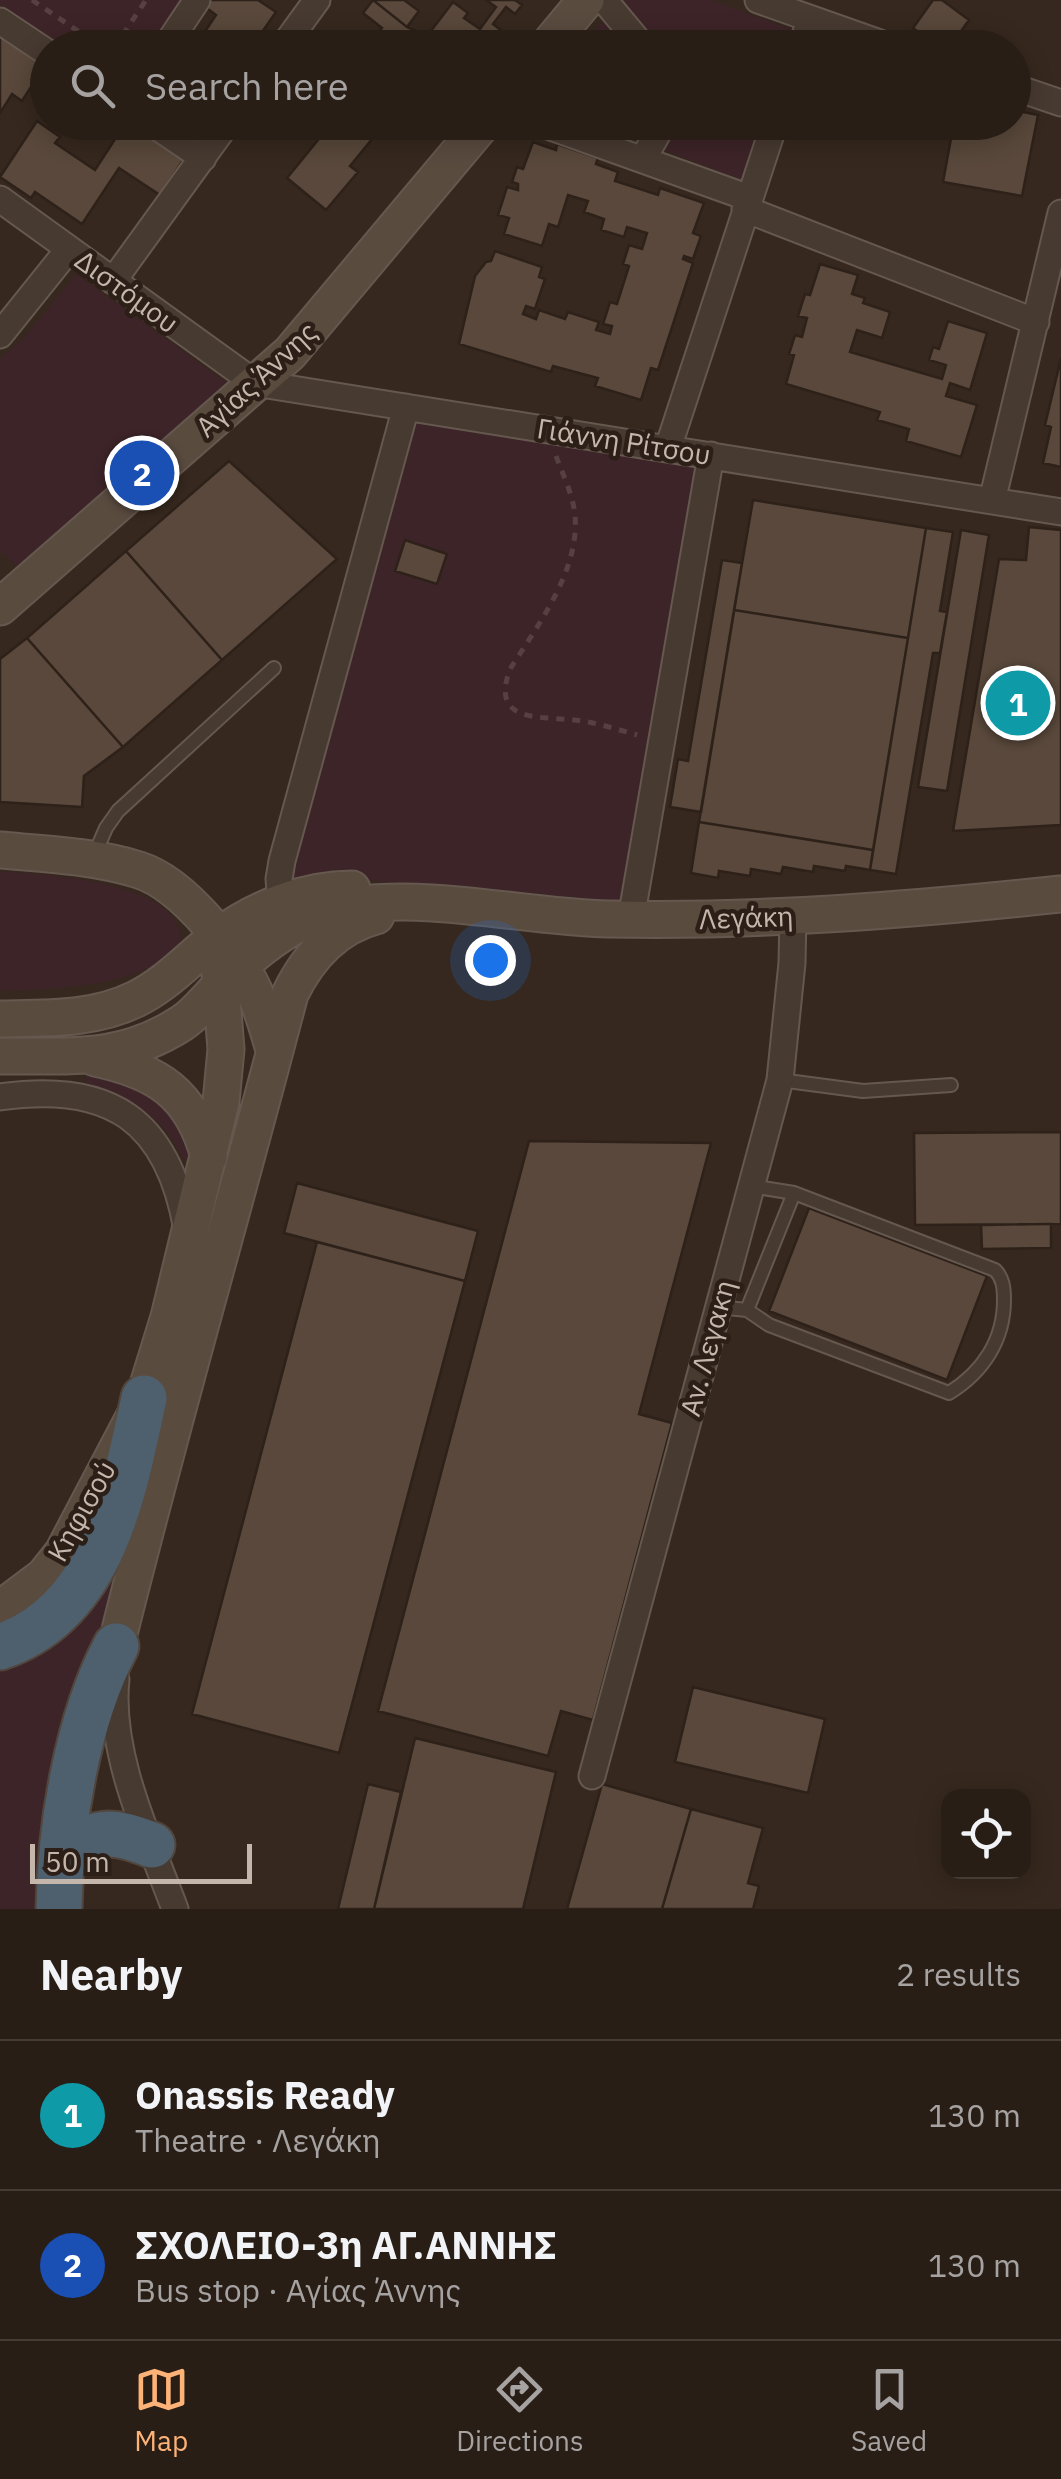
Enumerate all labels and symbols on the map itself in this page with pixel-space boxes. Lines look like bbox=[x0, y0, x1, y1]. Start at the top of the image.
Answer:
street label: Διστόμου bbox=[68, 241, 186, 341]
street label: Αγίας Άννης bbox=[187, 313, 325, 445]
street label: Γιάννη Ρίτσου bbox=[534, 409, 714, 473]
pin: 2 bbox=[110, 436, 174, 510]
pin: 1 bbox=[986, 666, 1050, 740]
street label: Λεγάκη bbox=[698, 897, 794, 937]
your location bbox=[465, 935, 516, 986]
street label: Αν. Λεγακη bbox=[671, 1276, 743, 1420]
street label: Κηφισού bbox=[38, 1454, 124, 1568]
scale bar bbox=[30, 1839, 252, 1884]

